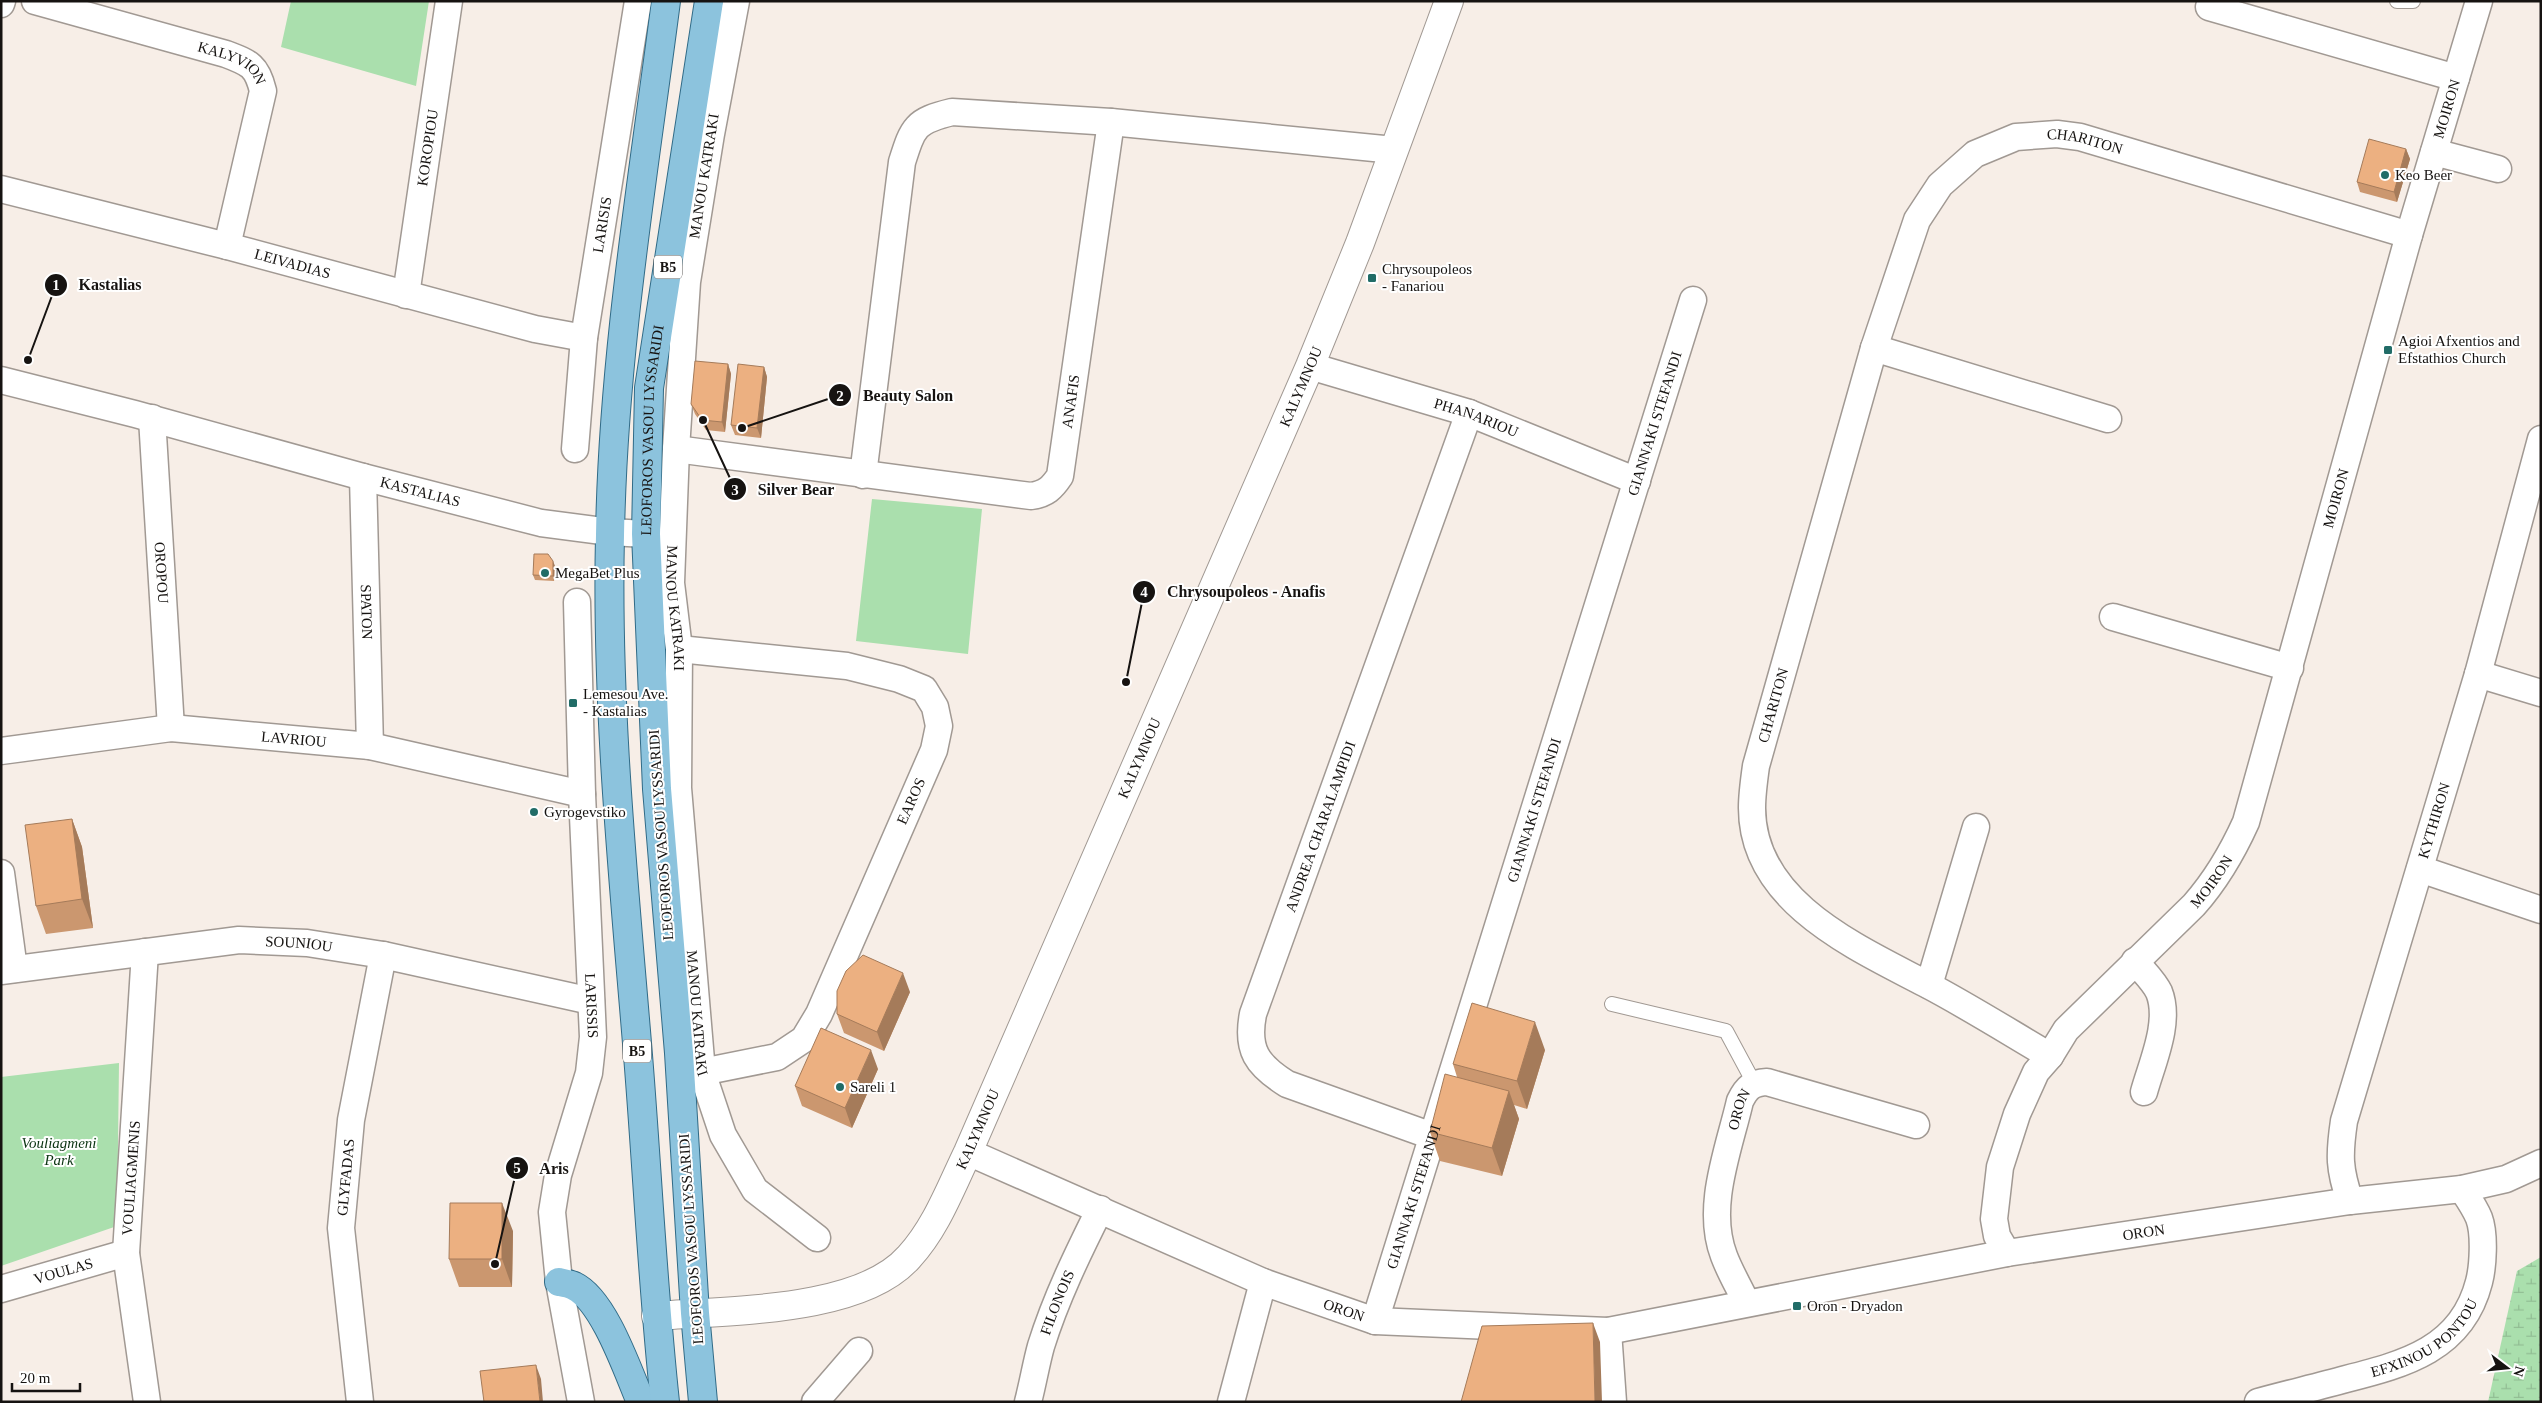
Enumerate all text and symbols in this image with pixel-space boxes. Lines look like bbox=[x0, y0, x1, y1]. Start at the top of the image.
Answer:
street label: KALYVION bbox=[196, 39, 269, 87]
street label: MOIRON bbox=[2430, 77, 2463, 140]
street label: KOROPIOU bbox=[414, 108, 441, 187]
street label: MANOU KATRAKI bbox=[686, 112, 722, 240]
street label: CHARITON bbox=[2046, 126, 2125, 157]
place label: Keo Beer bbox=[2395, 167, 2452, 183]
marker: Keo Beer bbox=[2379, 169, 2391, 181]
street label: LARISIS bbox=[590, 196, 615, 254]
street label: LEIVADIAS bbox=[253, 246, 332, 282]
road number: B5 bbox=[654, 256, 682, 278]
place label: Chrysoupoleos - Fanariou bbox=[1382, 261, 1472, 294]
callout: Kastalias bbox=[43, 269, 151, 300]
marker: Chrysoupoleos - Fanariou bbox=[1366, 272, 1378, 284]
text: Kastalias bbox=[78, 276, 142, 293]
text: 1 bbox=[52, 277, 60, 293]
street label: LEOFOROS VASOU LYSSARIDI bbox=[638, 324, 667, 536]
place label: Agioi Afxentios and Efstathios Church bbox=[2398, 333, 2520, 366]
street label: KALYMNOU bbox=[1277, 344, 1325, 429]
marker: Agioi Afxentios and Efstathios Church bbox=[2382, 344, 2394, 356]
street label: GIANNAKI STEFANDI bbox=[1625, 349, 1685, 498]
street label: ANAFIS bbox=[1059, 374, 1083, 429]
callout: Beauty Salon bbox=[828, 380, 963, 411]
text: Beauty Salon bbox=[863, 387, 953, 405]
text: 2 bbox=[836, 388, 844, 404]
street label: PHANARIOU bbox=[1432, 395, 1521, 440]
street label: MOIRON bbox=[2320, 467, 2352, 530]
street label: KASTALIAS bbox=[379, 474, 462, 510]
callout: Silver Bear bbox=[722, 474, 844, 505]
text: Silver Bear bbox=[758, 481, 834, 498]
text: 3 bbox=[731, 482, 739, 498]
street label: OROPOU bbox=[152, 541, 171, 604]
street label: MANOU KATRAKI bbox=[663, 545, 687, 671]
place label: MegaBet Plus bbox=[555, 565, 640, 581]
marker: MegaBet Plus bbox=[539, 567, 551, 579]
callout: Chrysoupoleos - Anafis bbox=[1132, 576, 1336, 607]
text: Chrysoupoleos - Anafis bbox=[1167, 583, 1325, 601]
street label: SPATON bbox=[358, 584, 375, 640]
text: 4 bbox=[1140, 584, 1148, 600]
street label: CHARITON bbox=[1755, 666, 1791, 745]
place label: Lemesou Ave. - Kastalias bbox=[583, 686, 669, 719]
marker: Lemesou Ave. - Kastalias bbox=[567, 697, 579, 709]
street label: KALYMNOU bbox=[1115, 715, 1164, 801]
street label: LAVRIOU bbox=[261, 728, 328, 750]
street label: LEOFOROS VASOU LYSSARIDI bbox=[646, 729, 676, 941]
street label: GIANNAKI STEFANDI bbox=[1504, 736, 1564, 884]
street label: ANDREA CHARALAMPIDI bbox=[1282, 739, 1358, 914]
street label: EAROS bbox=[894, 775, 928, 827]
street label: KYTHIRON bbox=[2415, 781, 2453, 860]
place label: Gyrogevstiko bbox=[544, 804, 626, 820]
marker: Gyrogevstiko bbox=[528, 806, 540, 818]
street label: MOIRON bbox=[2187, 852, 2236, 911]
street label: SOUNIOU bbox=[265, 933, 334, 955]
street label: MANOU KATRAKI bbox=[684, 949, 711, 1078]
street label: LARISSIS bbox=[582, 973, 601, 1039]
road number: B5 bbox=[623, 1040, 651, 1062]
place label: Sareli 1 bbox=[850, 1079, 896, 1095]
marker: Sareli 1 bbox=[834, 1081, 846, 1093]
street label: ORON bbox=[1725, 1085, 1753, 1132]
street label: KALYMNOU bbox=[953, 1087, 1002, 1172]
street label: VOULIAGMENIS bbox=[119, 1120, 143, 1236]
street label: GIANNAKI STEFANDI bbox=[1384, 1123, 1444, 1271]
street label: LEOFOROS VASOU LYSSARIDI bbox=[676, 1133, 706, 1345]
park label: Vouliagmeni Park bbox=[22, 1135, 97, 1168]
street label: GLYFADAS bbox=[334, 1138, 357, 1217]
callout: Aris bbox=[505, 1153, 579, 1184]
text: 5 bbox=[513, 1160, 521, 1176]
text: Aris bbox=[539, 1160, 569, 1177]
street label: ORON bbox=[2121, 1221, 2166, 1243]
street label: VOULAS bbox=[32, 1255, 95, 1287]
street label: FILONOIS bbox=[1037, 1268, 1078, 1337]
street label: ORON bbox=[1321, 1296, 1367, 1325]
street label: EFXINOU PONTOU bbox=[2369, 1296, 2481, 1380]
place label: Oron - Dryadon bbox=[1807, 1298, 1903, 1314]
marker: Oron - Dryadon bbox=[1791, 1300, 1803, 1312]
north arrow bbox=[2482, 1343, 2532, 1393]
scale bar bbox=[12, 1360, 80, 1392]
text: N bbox=[2510, 1365, 2528, 1378]
text: 20 m bbox=[20, 1370, 51, 1386]

